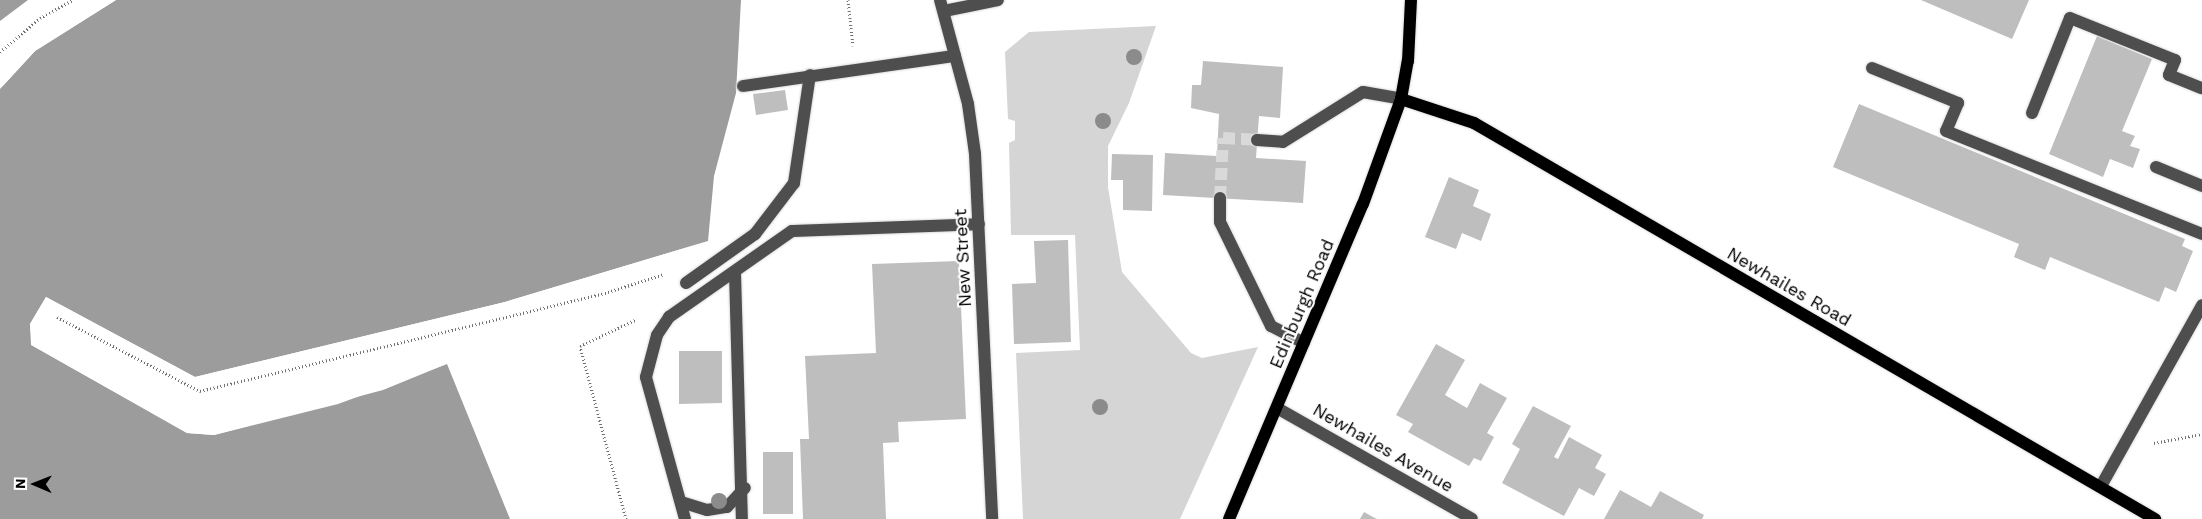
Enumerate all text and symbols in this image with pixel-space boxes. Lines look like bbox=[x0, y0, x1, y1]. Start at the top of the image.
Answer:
street label: New Street bbox=[950, 208, 976, 308]
street label: Edinburgh Road bbox=[1265, 236, 1339, 372]
street label: Newhailes Road bbox=[1723, 243, 1855, 331]
street label: Newhailes Avenue bbox=[1308, 399, 1458, 497]
north arrow bbox=[10, 459, 60, 509]
text: N bbox=[12, 478, 28, 489]

